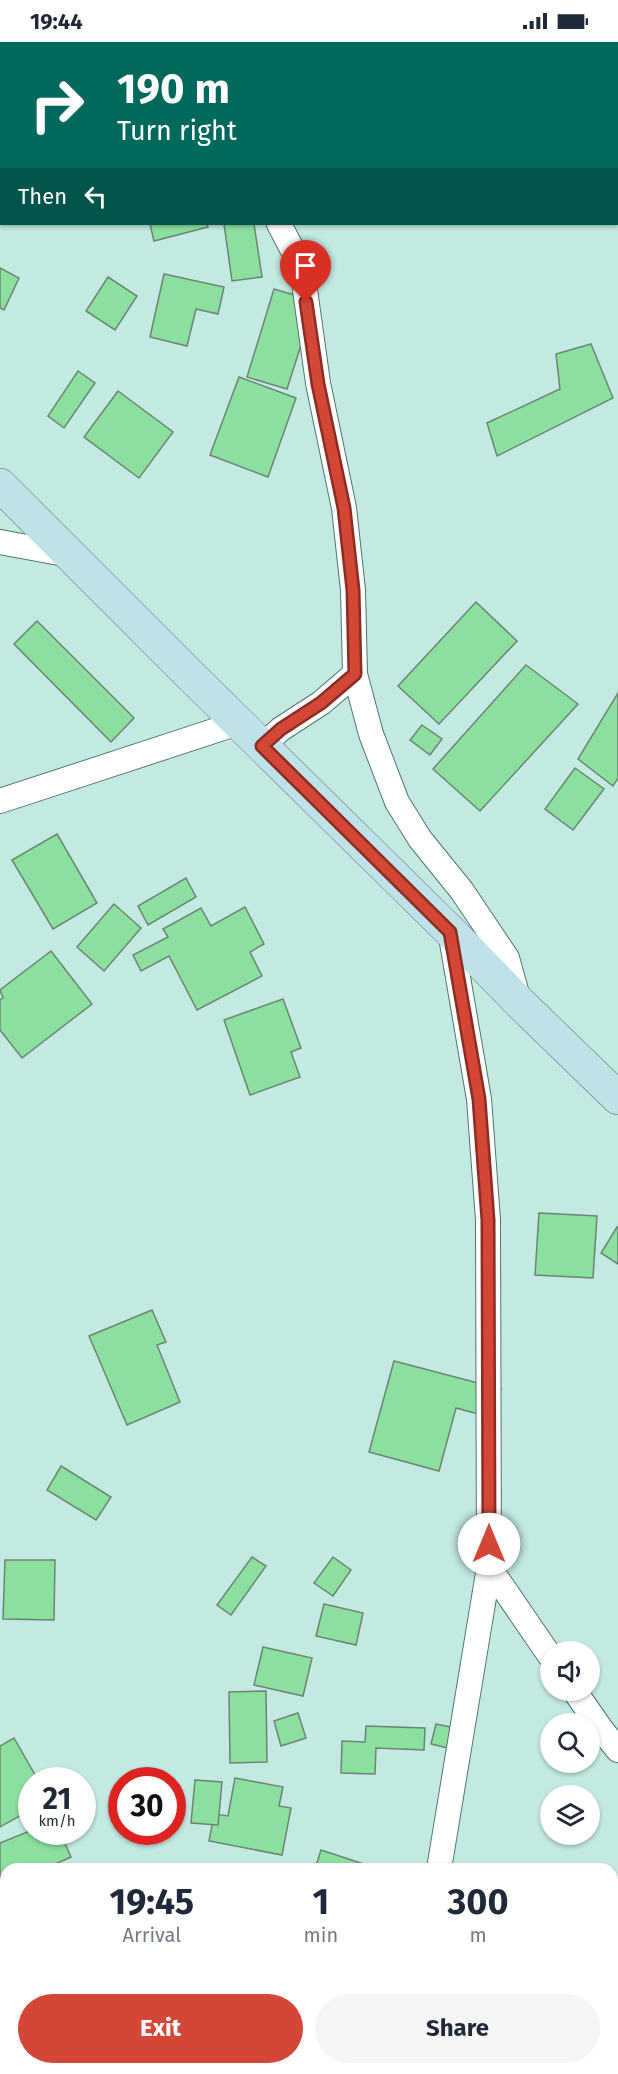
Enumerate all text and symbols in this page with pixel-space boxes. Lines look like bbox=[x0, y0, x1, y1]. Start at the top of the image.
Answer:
text: 19:44 bbox=[30, 8, 83, 35]
text: 190 m bbox=[117, 64, 230, 114]
icon: right bbox=[18, 66, 96, 144]
text: Turn right bbox=[117, 115, 237, 147]
icon: left bbox=[79, 180, 112, 213]
text: Then bbox=[18, 183, 67, 210]
pin bbox=[280, 240, 331, 302]
icon: arrive bbox=[289, 249, 322, 282]
position arrow bbox=[457, 1512, 521, 1576]
map controls bbox=[540, 1641, 600, 1845]
button: sound bbox=[540, 1641, 600, 1701]
button: search bbox=[540, 1713, 600, 1773]
speed limit sign: 30 bbox=[108, 1767, 186, 1845]
text: 21 bbox=[43, 1781, 71, 1817]
button: layers bbox=[540, 1785, 600, 1845]
text: km/h bbox=[38, 1812, 76, 1830]
text: 19:45 bbox=[110, 1880, 194, 1924]
text: 1 bbox=[313, 1880, 329, 1924]
text: 300 bbox=[448, 1880, 508, 1924]
text: Arrival bbox=[123, 1923, 181, 1947]
text: min bbox=[304, 1923, 338, 1947]
text: m bbox=[469, 1923, 487, 1947]
button: Exit bbox=[18, 1994, 303, 2063]
button: Share bbox=[315, 1994, 600, 2063]

